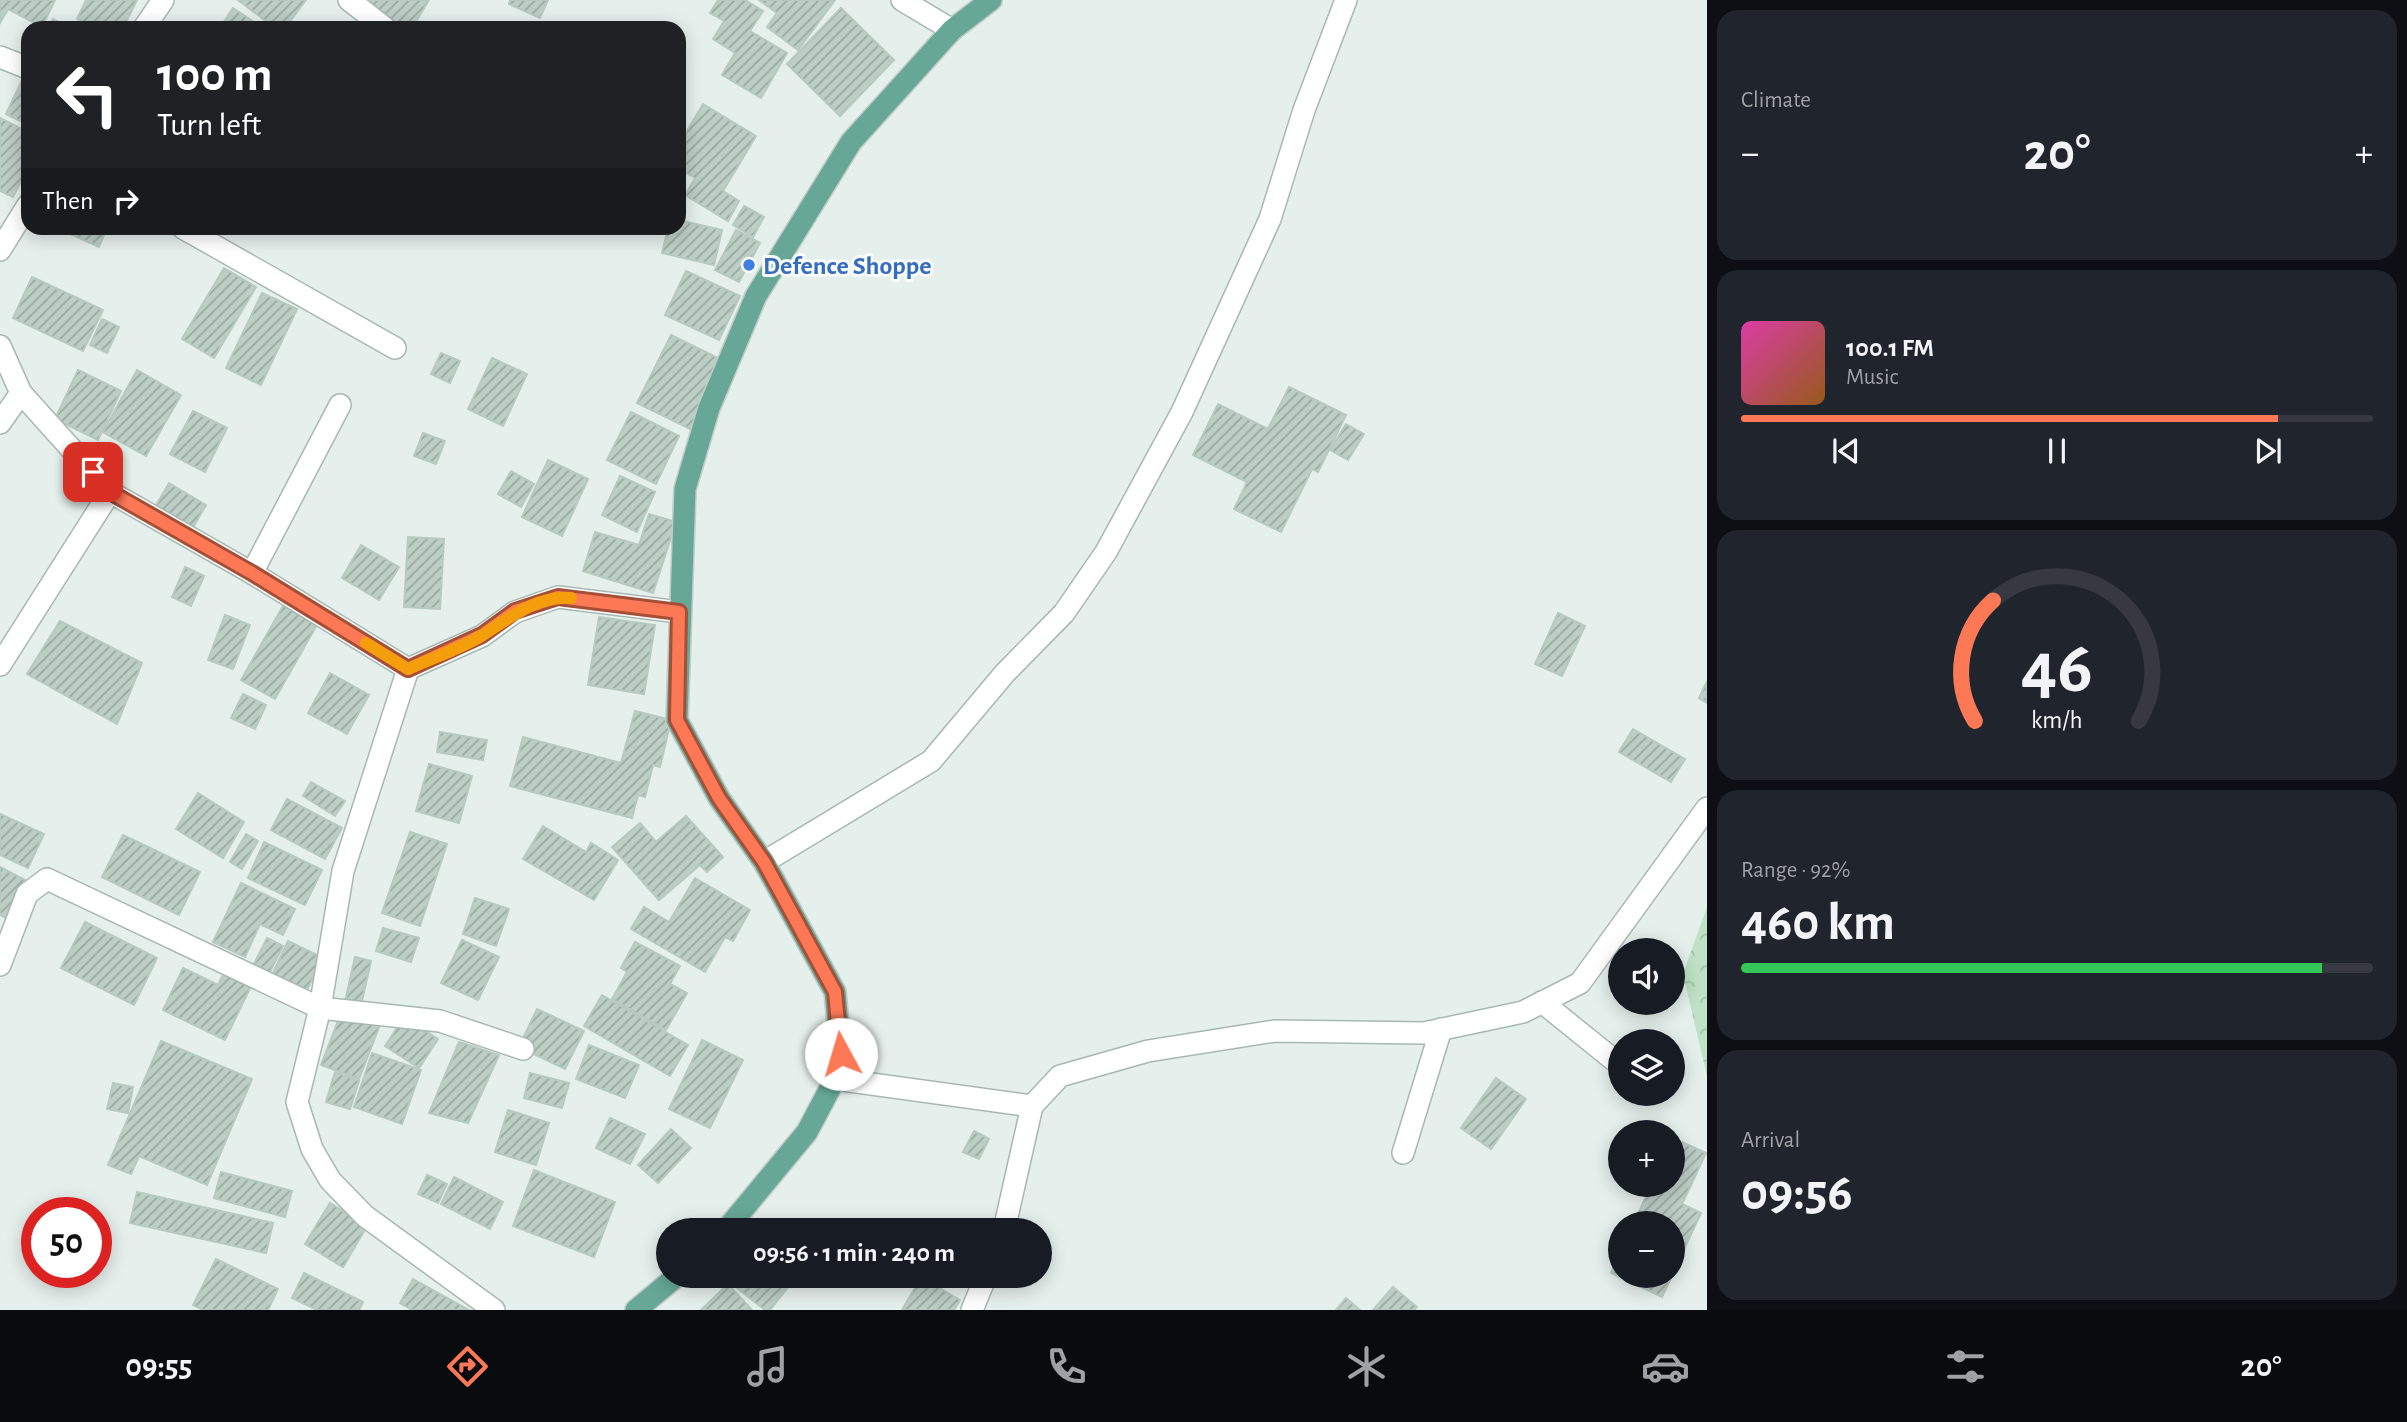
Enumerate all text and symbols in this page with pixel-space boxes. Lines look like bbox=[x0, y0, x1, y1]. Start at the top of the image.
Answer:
icon: left bbox=[42, 49, 133, 140]
text: 100 m bbox=[157, 51, 273, 100]
text: Climate bbox=[1741, 89, 1811, 112]
text: Turn left bbox=[157, 109, 261, 141]
text: 20° bbox=[2024, 127, 2090, 179]
text: − bbox=[1741, 135, 1759, 173]
text: + bbox=[2355, 135, 2373, 173]
icon: right bbox=[107, 182, 145, 220]
text: Then bbox=[42, 188, 93, 214]
place label: Defence Shoppe bbox=[763, 253, 931, 279]
marker: Defence Shoppe bbox=[741, 257, 757, 273]
text: 100.1 FM bbox=[1846, 335, 1934, 361]
text: Music bbox=[1846, 366, 1898, 389]
icon: previous bbox=[1827, 432, 1865, 470]
icon: pause bbox=[2038, 432, 2076, 470]
icon: next bbox=[2249, 432, 2287, 470]
pin bbox=[63, 442, 123, 502]
icon: arrive bbox=[74, 453, 112, 491]
text: 46 bbox=[2021, 633, 2093, 706]
text: km/h bbox=[2031, 708, 2083, 733]
text: Range · 92% bbox=[1741, 859, 1850, 882]
text: 460 km bbox=[1741, 897, 1895, 949]
map controls bbox=[1608, 938, 1685, 1288]
button: sound bbox=[1608, 938, 1685, 1015]
position arrow bbox=[804, 1017, 878, 1091]
button: layers bbox=[1608, 1029, 1685, 1106]
button: + bbox=[1608, 1120, 1685, 1197]
text: Arrival bbox=[1741, 1129, 1800, 1152]
text: 09:56 bbox=[1741, 1167, 1853, 1219]
speed limit sign: 50 bbox=[21, 1197, 112, 1288]
button: − bbox=[1608, 1211, 1685, 1288]
text: 09:56 · 1 min · 240 m bbox=[753, 1240, 955, 1266]
icon: directions bbox=[443, 1342, 492, 1391]
icon: music bbox=[743, 1342, 792, 1391]
icon: phone bbox=[1042, 1342, 1091, 1391]
icon: climate bbox=[1342, 1342, 1391, 1391]
icon: car bbox=[1641, 1342, 1690, 1391]
icon: filters bbox=[1941, 1342, 1990, 1391]
text: 09:55 bbox=[125, 1350, 192, 1382]
text: 20° bbox=[2241, 1350, 2282, 1382]

